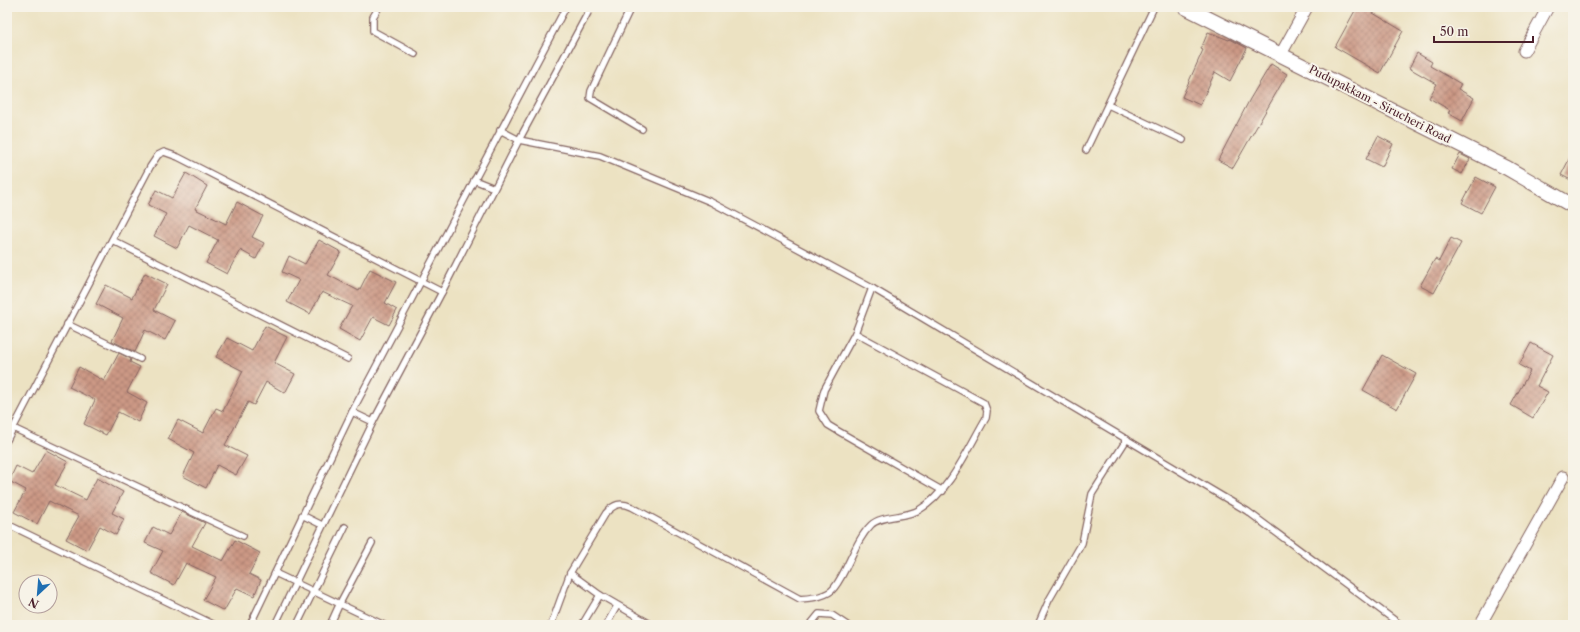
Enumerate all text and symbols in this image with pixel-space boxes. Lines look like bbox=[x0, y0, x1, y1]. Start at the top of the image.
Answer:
scale bar bbox=[1434, 18, 1533, 44]
text: 50 m bbox=[1440, 24, 1469, 39]
street label: Pudupakkam - Sirucheri Road bbox=[1307, 62, 1454, 146]
north arrow bbox=[18, 574, 58, 614]
text: N bbox=[26, 594, 41, 611]

